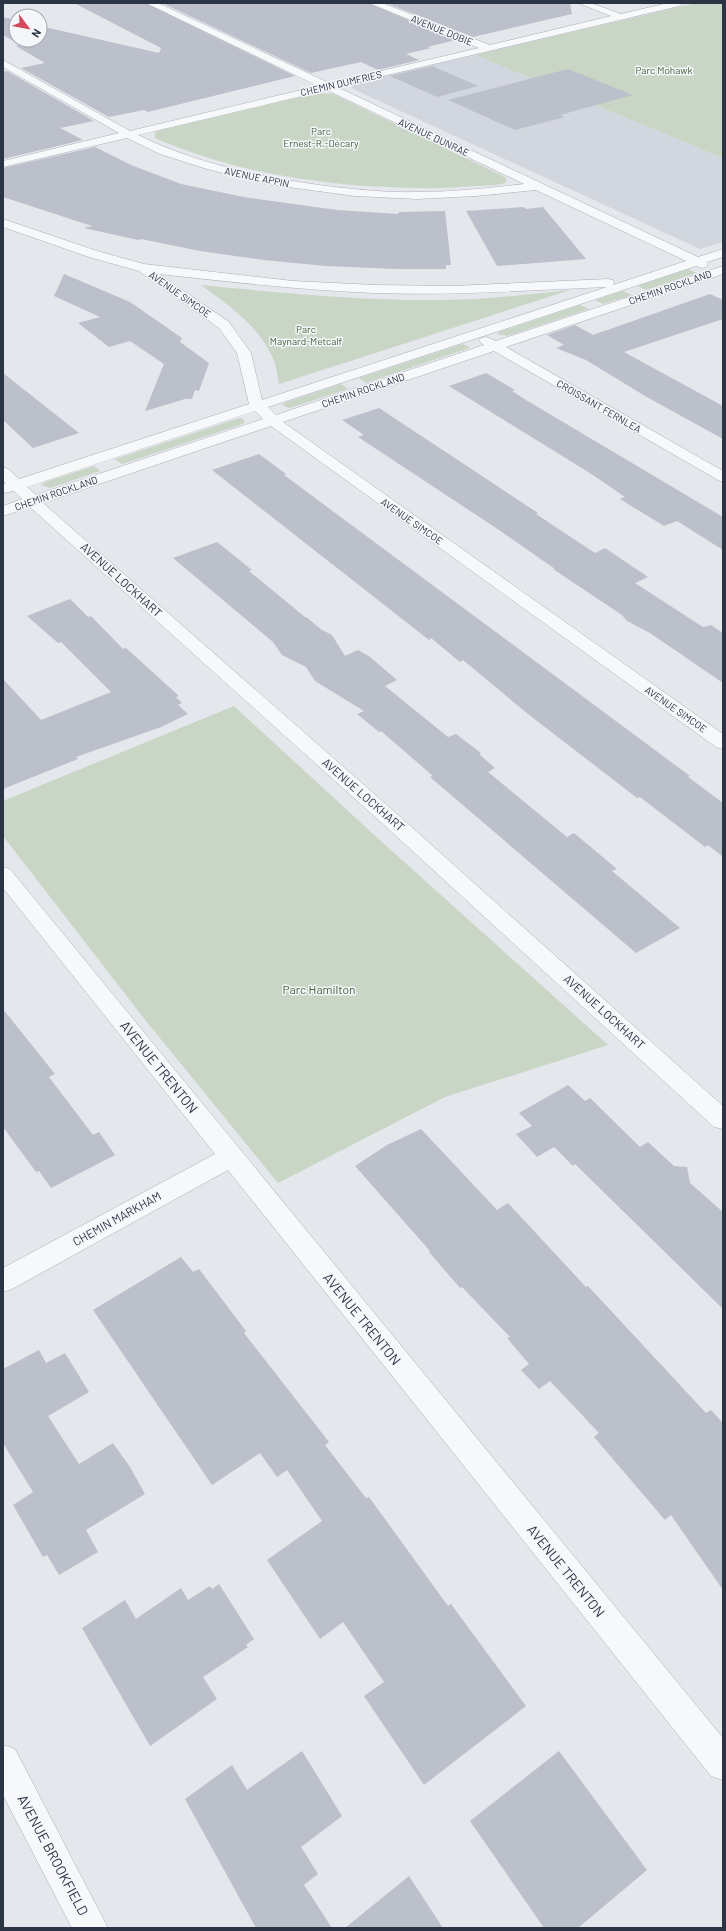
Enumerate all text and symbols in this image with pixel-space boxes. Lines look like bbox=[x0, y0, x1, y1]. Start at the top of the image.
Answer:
north arrow bbox=[8, 8, 48, 48]
street label: AVENUE DOBIE bbox=[409, 12, 475, 48]
text: N bbox=[29, 27, 44, 40]
park label: Parc Mohawk bbox=[635, 64, 693, 76]
street label: CHEMIN DUMFRIES bbox=[299, 68, 383, 98]
street label: AVENUE DUNRAE bbox=[397, 115, 471, 159]
park label: Parc Ernest-R.-Décary bbox=[283, 125, 359, 149]
street label: AVENUE APPIN bbox=[223, 164, 291, 190]
street label: CHEMIN ROCKLAND bbox=[627, 267, 713, 307]
street label: AVENUE SIMCOE bbox=[147, 268, 213, 320]
park label: Parc Maynard-Metcalf bbox=[270, 323, 343, 347]
street label: CHEMIN ROCKLAND bbox=[320, 370, 406, 410]
street label: CROISSANT FERNLEA bbox=[555, 377, 643, 435]
street label: CHEMIN ROCKLAND bbox=[13, 473, 99, 513]
street label: AVENUE SIMCOE bbox=[379, 495, 445, 547]
street label: AVENUE LOCKHART bbox=[78, 539, 165, 620]
street label: AVENUE SIMCOE bbox=[643, 683, 709, 735]
street label: AVENUE LOCKHART bbox=[320, 755, 408, 834]
street label: AVENUE LOCKHART bbox=[561, 971, 648, 1052]
park label: Parc Hamilton bbox=[282, 982, 356, 996]
street label: AVENUE TRENTON bbox=[117, 1017, 202, 1116]
street label: CHEMIN MARKHAM bbox=[70, 1188, 163, 1248]
street label: AVENUE TRENTON bbox=[320, 1269, 405, 1368]
street label: AVENUE TRENTON bbox=[524, 1521, 609, 1620]
street label: AVENUE BROOKFIELD bbox=[14, 1792, 92, 1918]

